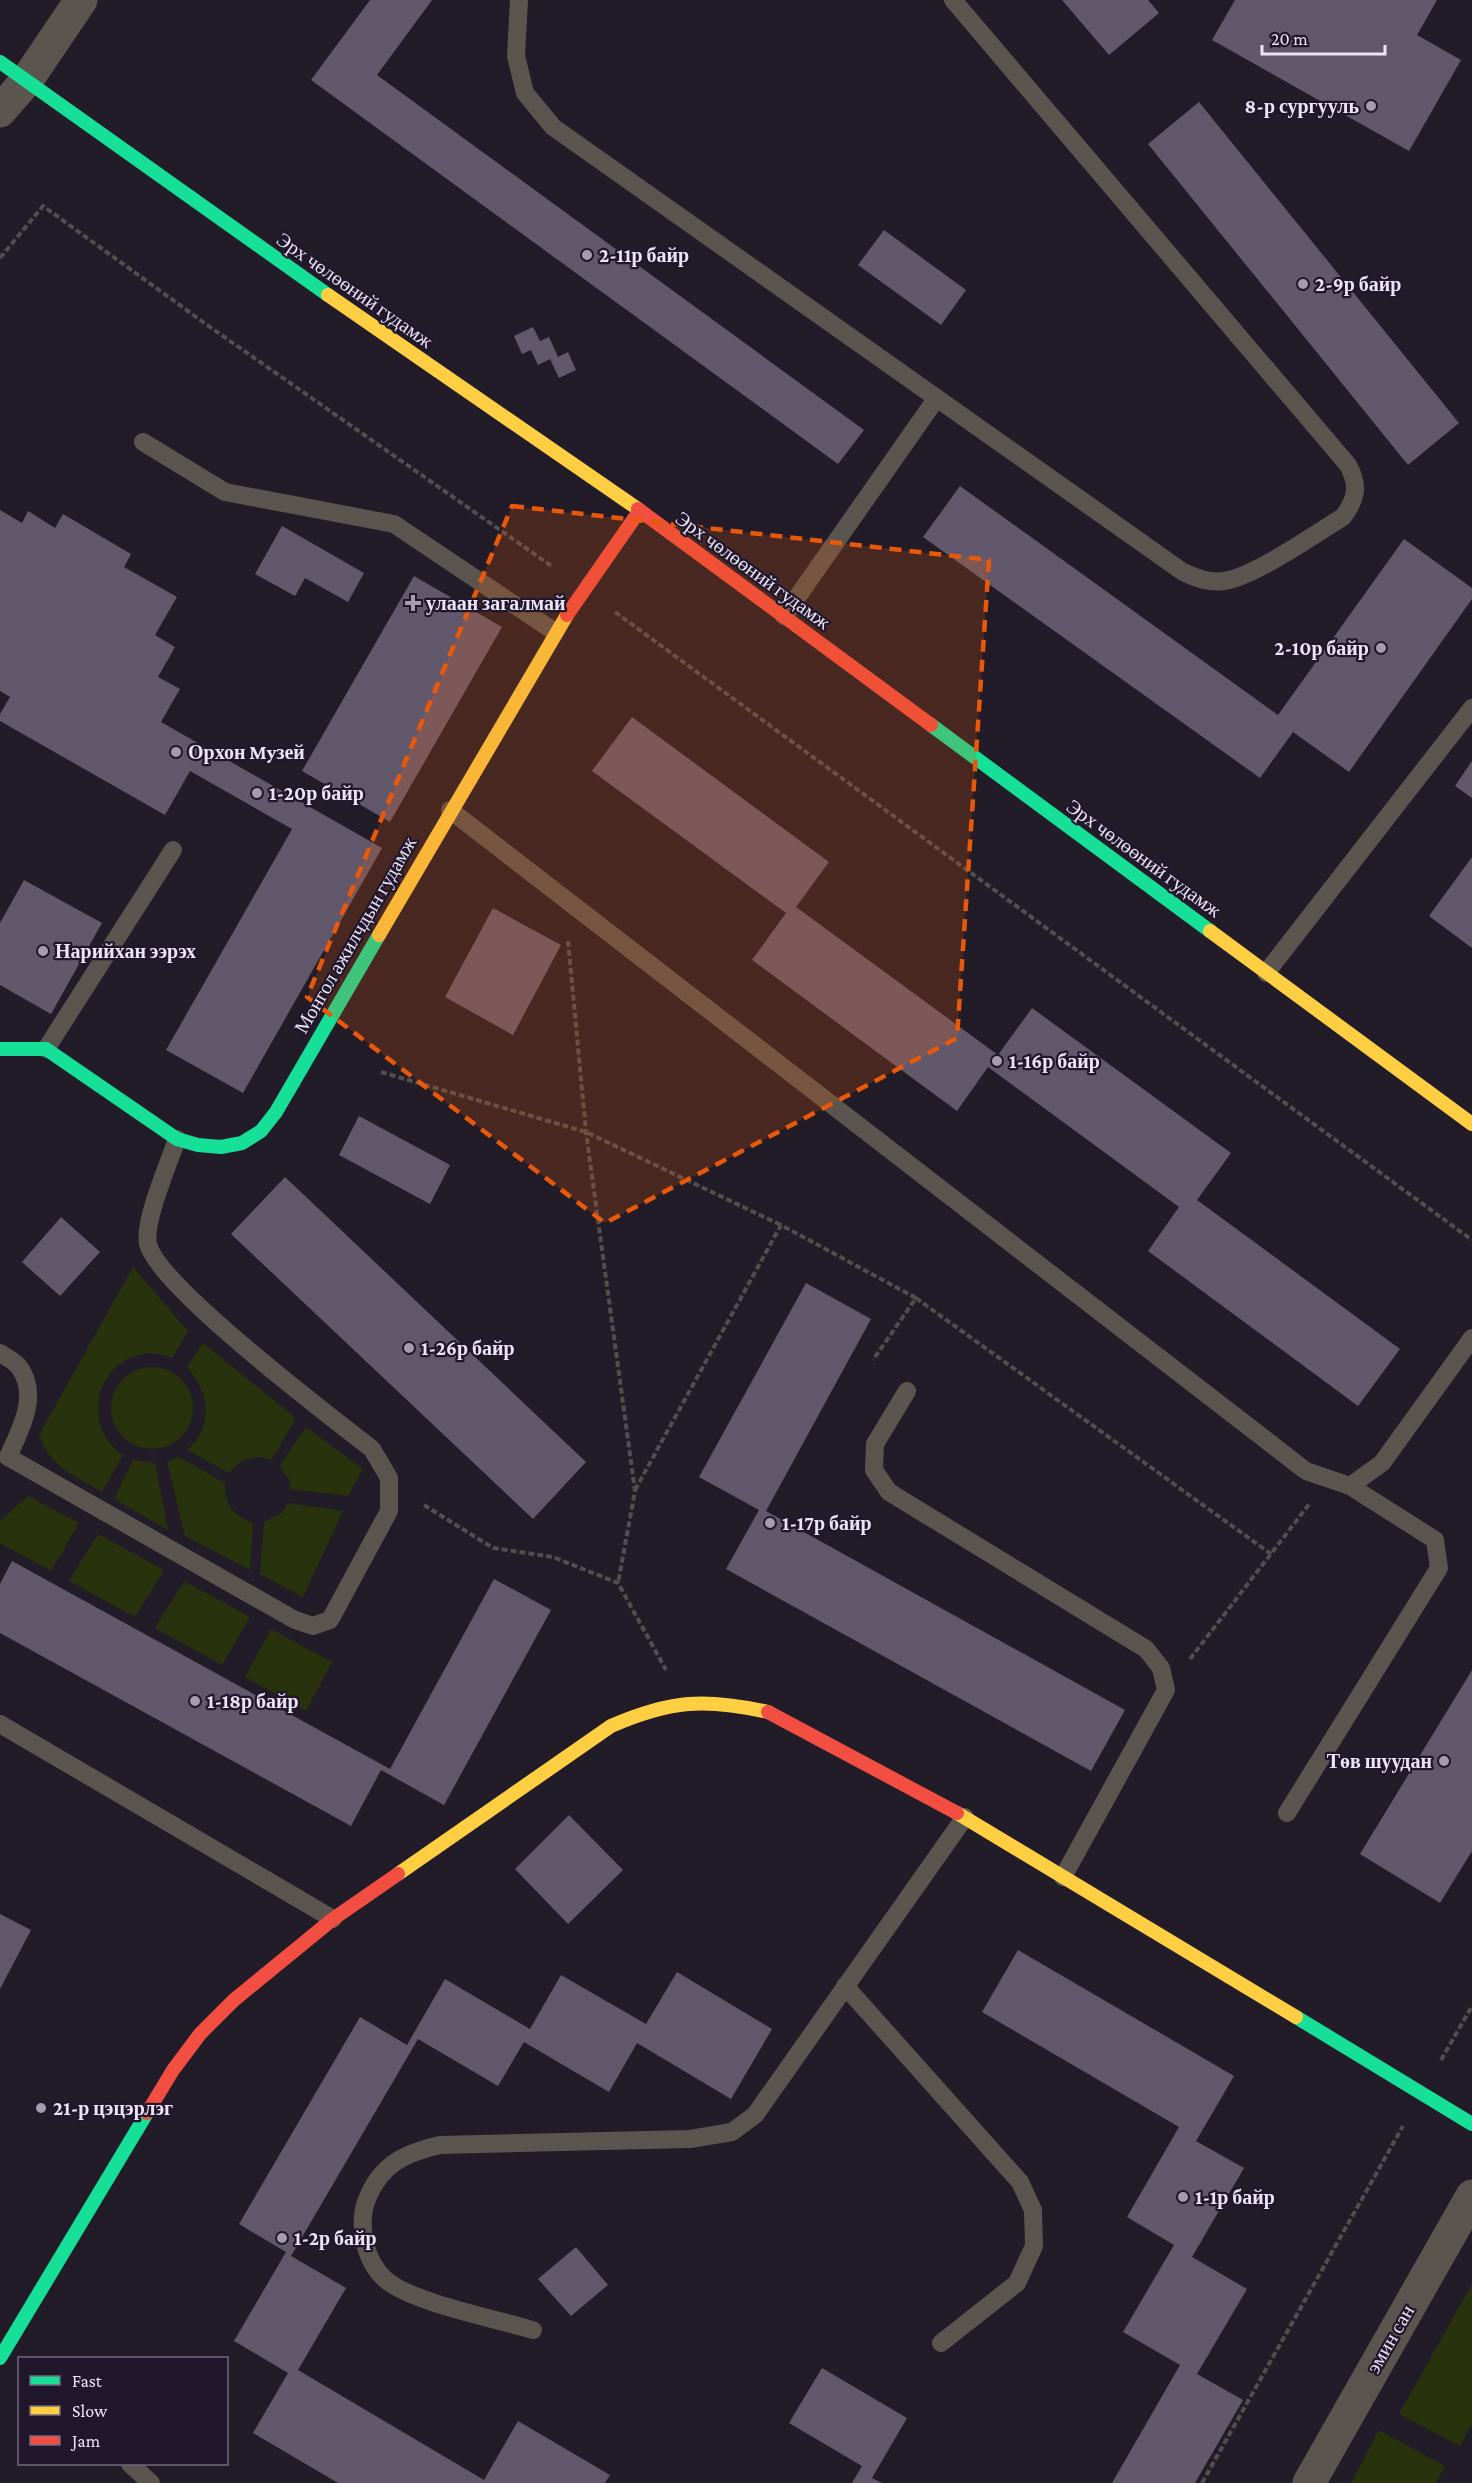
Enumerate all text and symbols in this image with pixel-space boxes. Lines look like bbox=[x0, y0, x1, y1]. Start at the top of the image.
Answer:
scale bar bbox=[1262, 18, 1385, 56]
text: 20 m bbox=[1271, 29, 1308, 49]
place label: 8-р сургууль bbox=[1245, 95, 1359, 118]
marker: 8-р сургууль bbox=[1364, 99, 1378, 113]
street label: Эрх чөлөөний гудамж bbox=[272, 228, 437, 353]
place label: 2-11р байр bbox=[599, 244, 689, 267]
marker: 2-11р байр bbox=[580, 248, 594, 262]
place label: 2-9р байр bbox=[1315, 273, 1401, 296]
marker: 2-9р байр bbox=[1296, 277, 1310, 291]
street label: Эрх чөлөөний гудамж bbox=[671, 507, 835, 634]
place label: улаан загалмай bbox=[426, 592, 566, 615]
marker: улаан загалмай bbox=[404, 594, 422, 612]
place label: 2-10р байр bbox=[1274, 637, 1369, 660]
marker: 2-10р байр bbox=[1374, 641, 1388, 655]
place label: Орхон Myзей bbox=[188, 741, 305, 764]
marker: Орхон Myзей bbox=[169, 745, 183, 759]
place label: 1-20р байр bbox=[269, 782, 364, 805]
marker: 1-20р байр bbox=[250, 786, 264, 800]
street label: Эрх чөлөөний гудамж bbox=[1062, 795, 1226, 922]
street label: Монгол ажилчдын гудамж bbox=[290, 833, 421, 1038]
place label: Нарийхан ээрэх bbox=[55, 940, 196, 963]
marker: Нарийхан ээрэх bbox=[36, 944, 50, 958]
place label: 1-16р байр bbox=[1009, 1050, 1100, 1073]
marker: 1-16р байр bbox=[990, 1054, 1004, 1068]
place label: 1-26р байр bbox=[421, 1337, 515, 1360]
marker: 1-26р байр bbox=[402, 1341, 416, 1355]
place label: 1-17р байр bbox=[782, 1512, 872, 1535]
marker: 1-17р байр bbox=[763, 1516, 777, 1530]
place label: 1-18р байр bbox=[207, 1690, 299, 1713]
marker: 1-18р байр bbox=[188, 1694, 202, 1708]
place label: Төв шуудан bbox=[1327, 1750, 1432, 1773]
marker: Төв шуудан bbox=[1437, 1754, 1451, 1768]
place label: 21-р цэцэрлэг bbox=[53, 2097, 173, 2120]
marker: 21-р цэцэрлэг bbox=[34, 2101, 48, 2115]
place label: 1-1р байр bbox=[1195, 2186, 1275, 2209]
marker: 1-1р байр bbox=[1176, 2190, 1190, 2204]
place label: 1-2р байр bbox=[294, 2227, 377, 2250]
marker: 1-2р байр bbox=[275, 2231, 289, 2245]
street label: эмин сан bbox=[1362, 2301, 1418, 2377]
legend bbox=[18, 2357, 228, 2465]
text: Fast bbox=[72, 2371, 103, 2391]
text: Slow bbox=[72, 2401, 108, 2421]
text: Jam bbox=[70, 2431, 101, 2451]

